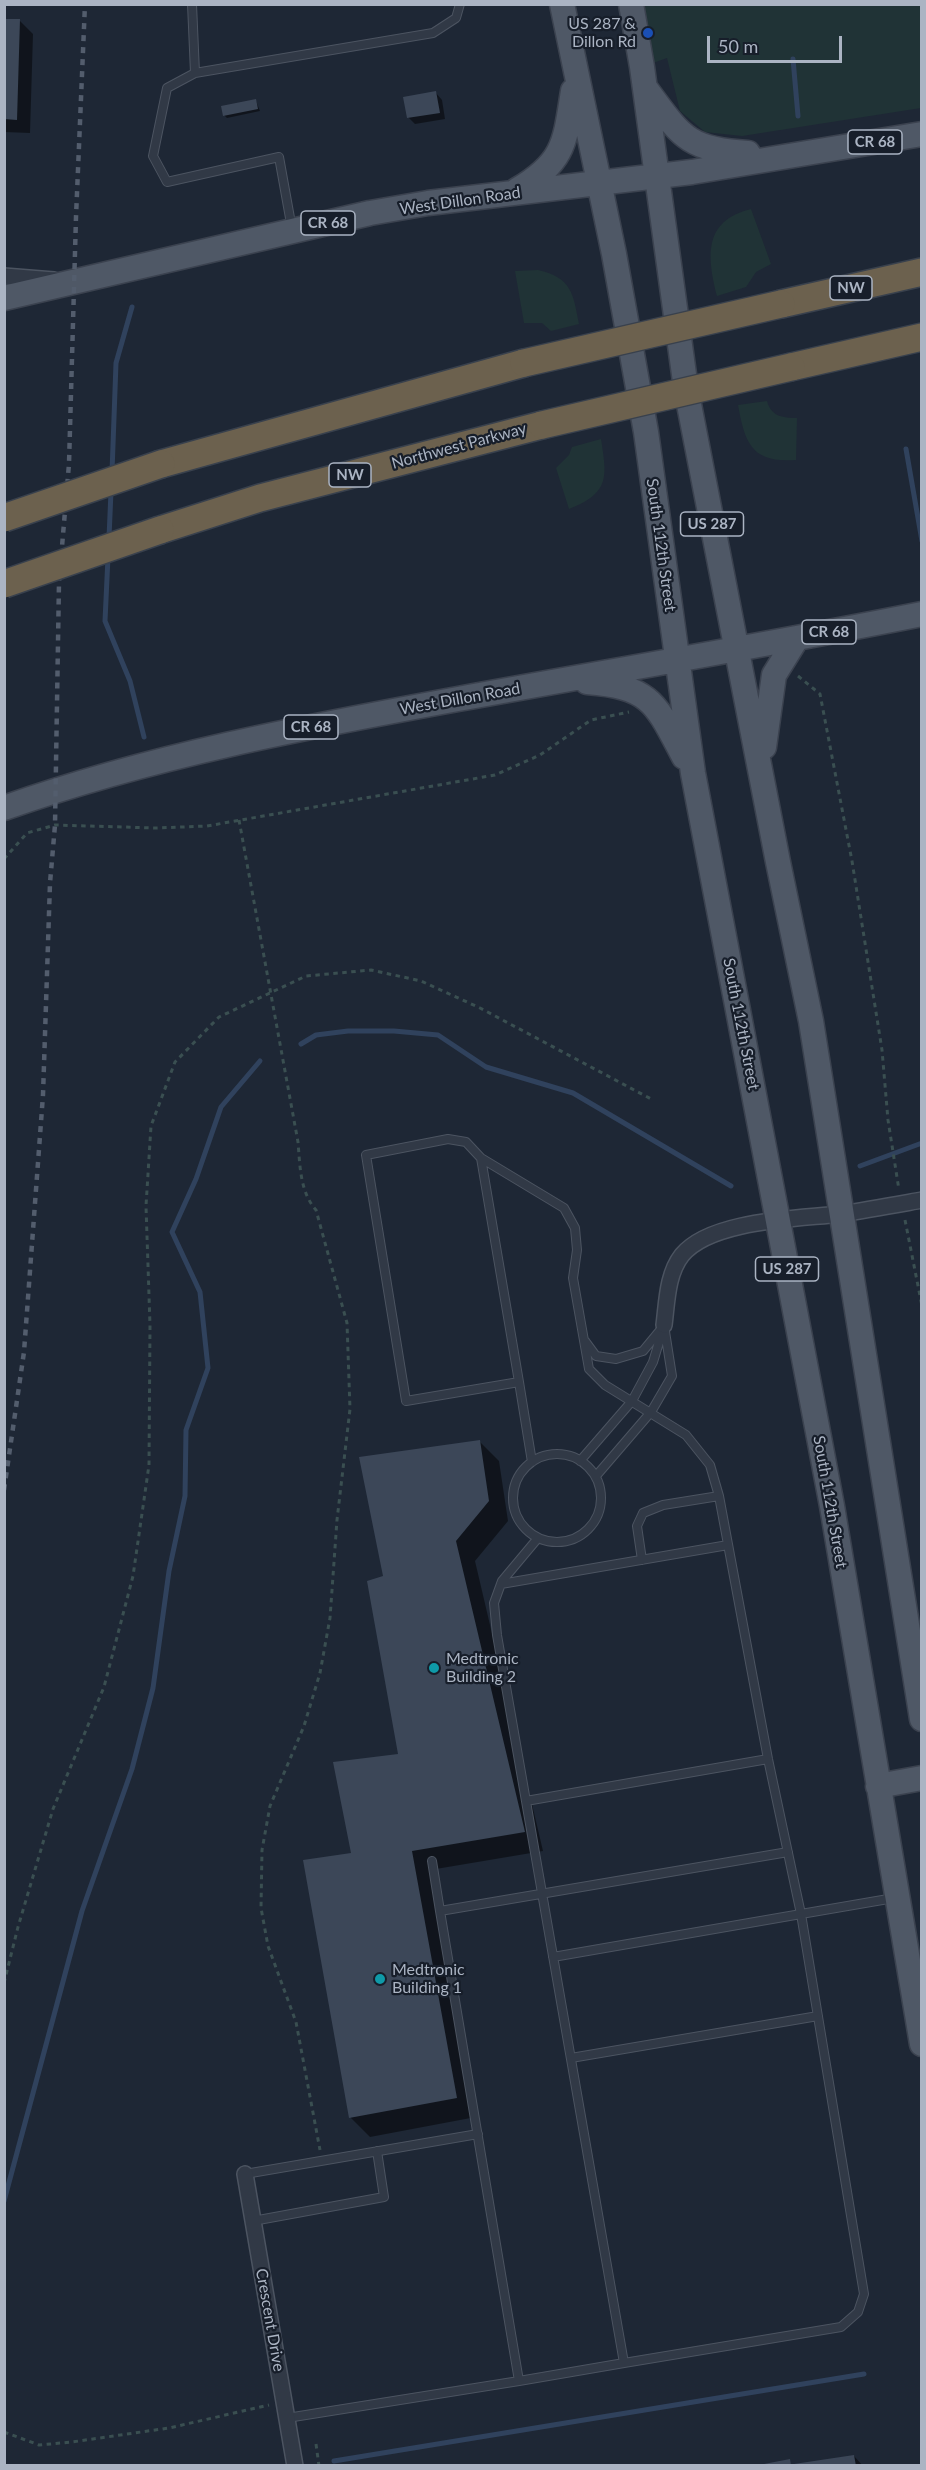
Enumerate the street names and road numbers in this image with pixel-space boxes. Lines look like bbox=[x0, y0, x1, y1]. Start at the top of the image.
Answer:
road number: CR 68 bbox=[848, 130, 902, 154]
street label: West Dillon Road bbox=[398, 183, 522, 219]
road number: CR 68 bbox=[301, 211, 355, 235]
road number: NW bbox=[830, 276, 872, 300]
street label: Northwest Parkway bbox=[389, 419, 529, 473]
road number: NW bbox=[329, 463, 371, 487]
street label: South 112th Street bbox=[642, 477, 680, 613]
road number: US 287 bbox=[680, 512, 744, 536]
road number: CR 68 bbox=[802, 620, 856, 644]
street label: West Dillon Road bbox=[398, 679, 522, 719]
road number: CR 68 bbox=[284, 715, 338, 739]
street label: South 112th Street bbox=[719, 956, 763, 1092]
road number: US 287 bbox=[756, 1257, 818, 1281]
street label: South 112th Street bbox=[809, 1434, 851, 1570]
street label: Crescent Drive bbox=[251, 2267, 289, 2373]

